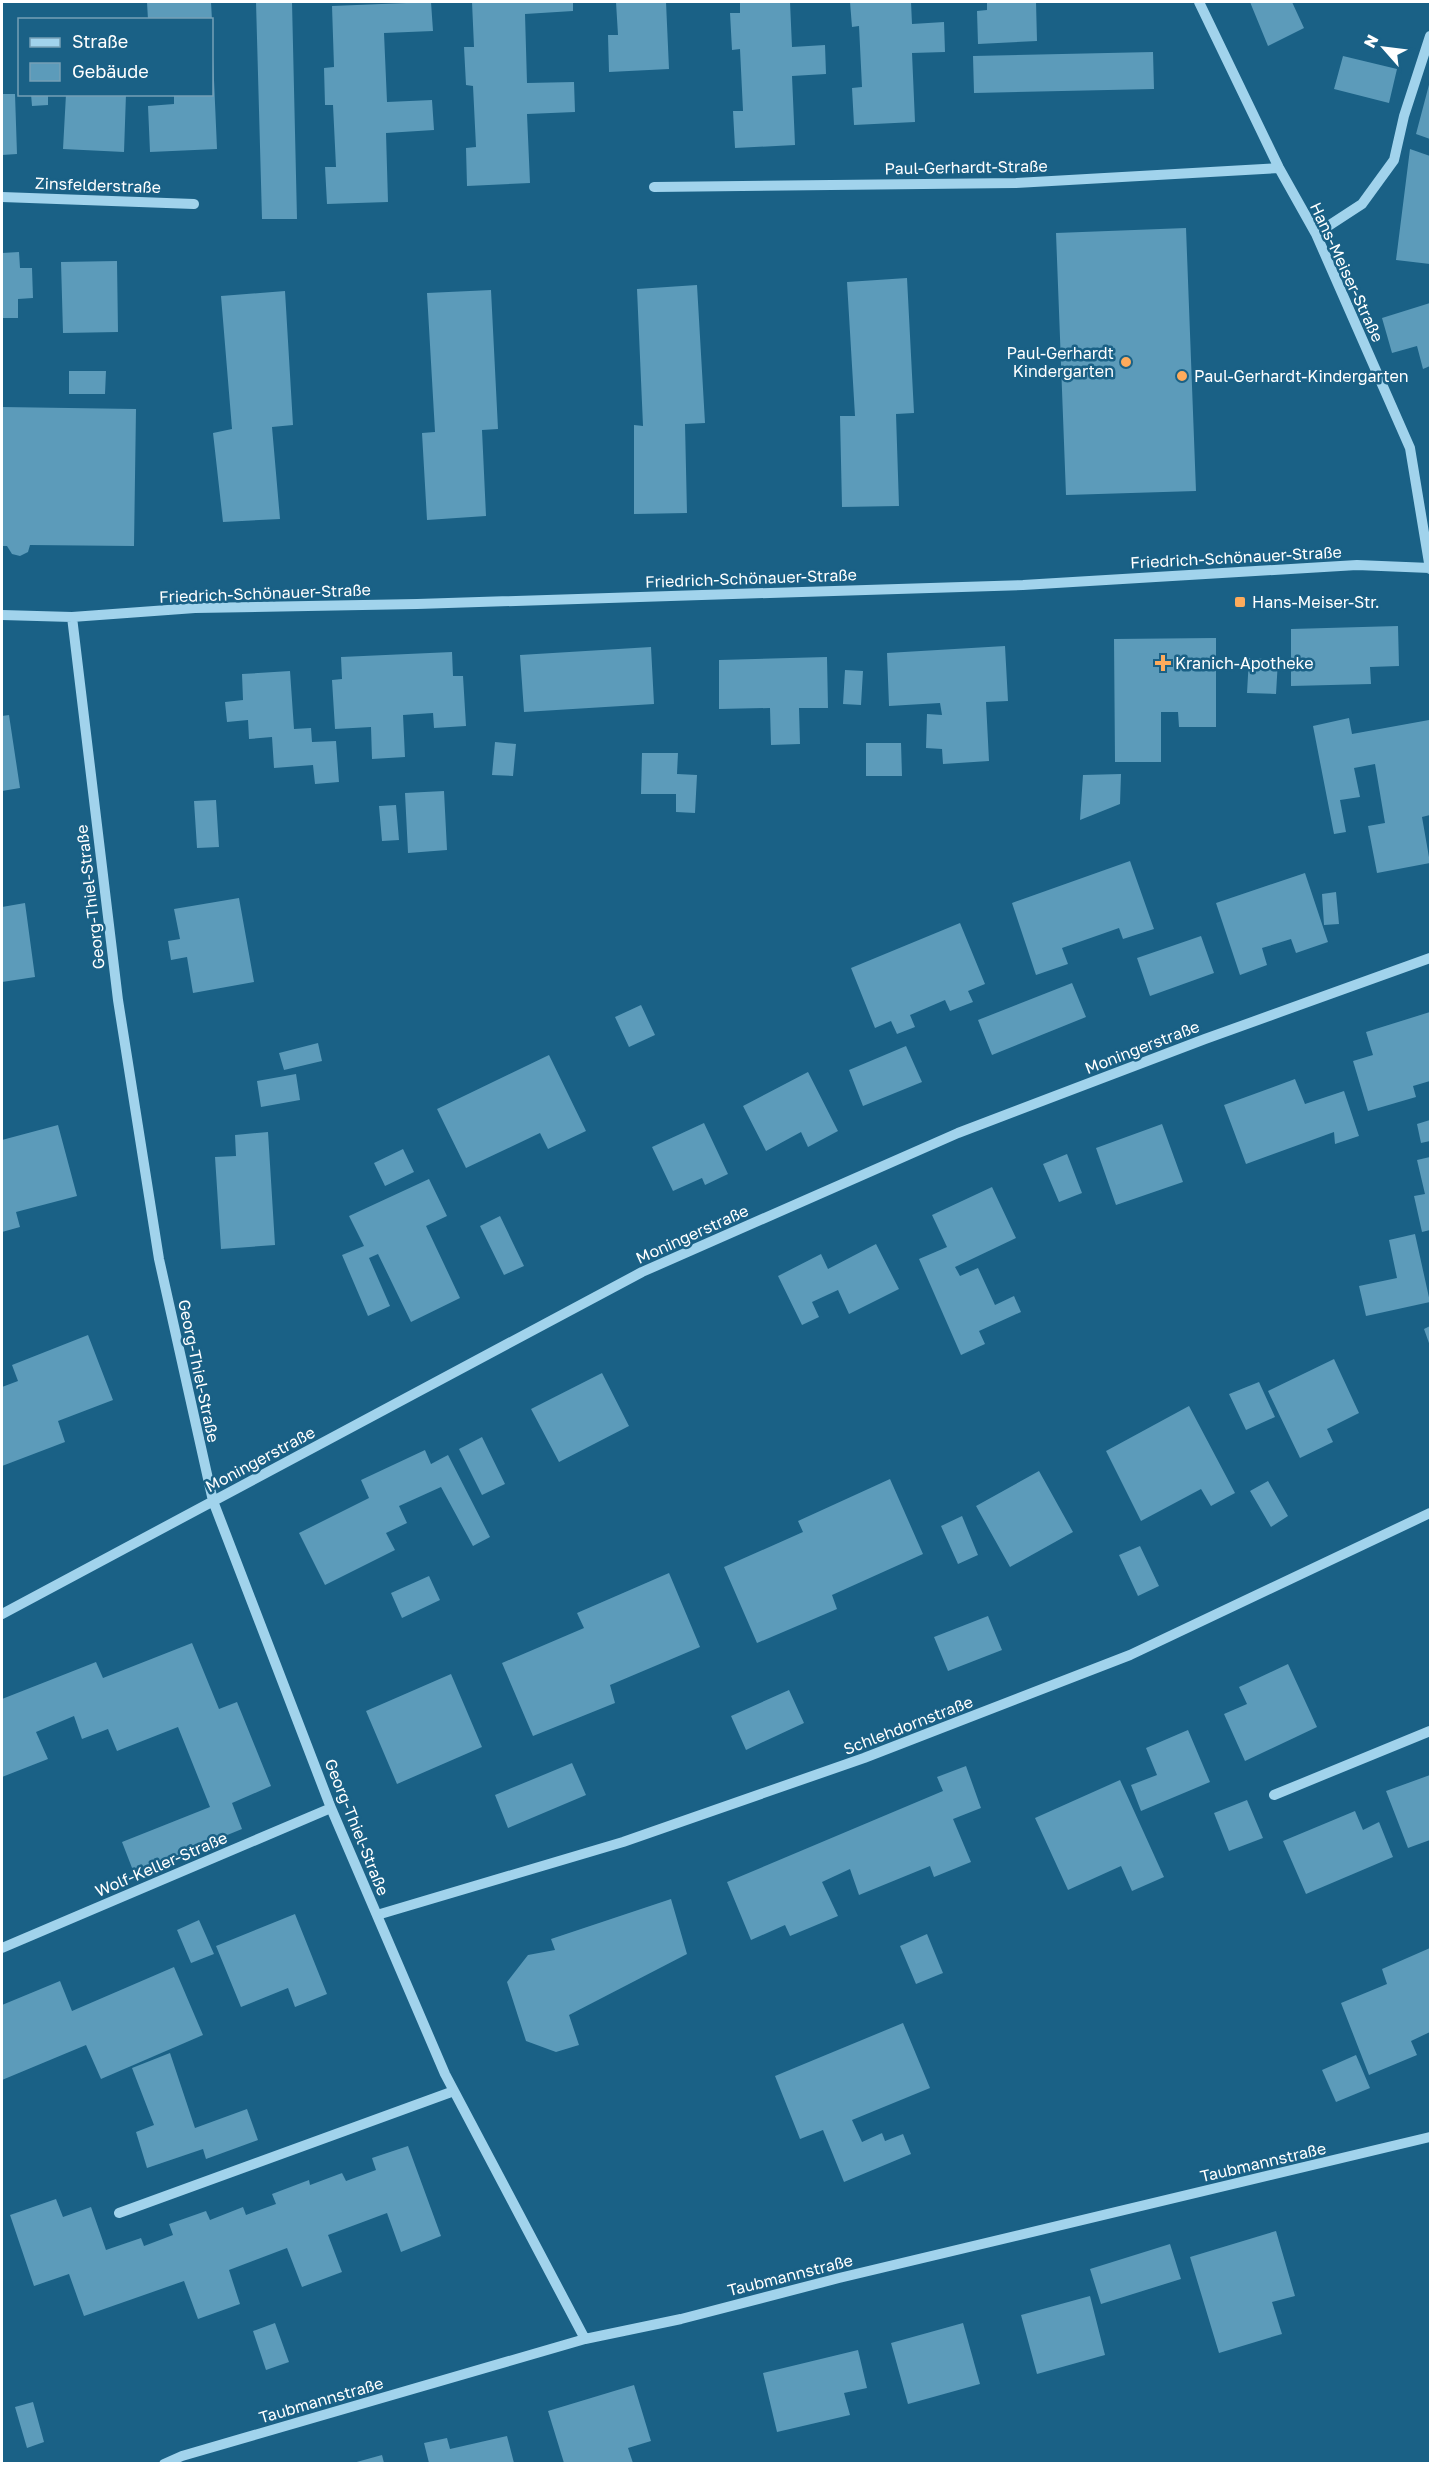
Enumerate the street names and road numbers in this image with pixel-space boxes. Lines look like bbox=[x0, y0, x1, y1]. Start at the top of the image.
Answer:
street label: Paul-Gerhardt-Straße bbox=[884, 156, 1048, 178]
street label: Zinsfelderstraße bbox=[35, 173, 161, 197]
street label: Hans-Meiser-Straße bbox=[1306, 199, 1388, 345]
street label: Friedrich-Schönauer-Straße bbox=[1130, 541, 1342, 573]
street label: Friedrich-Schönauer-Straße bbox=[645, 564, 857, 592]
street label: Friedrich-Schönauer-Straße bbox=[159, 579, 371, 607]
street label: Georg-Thiel-Straße bbox=[71, 824, 109, 970]
street label: Moningerstraße bbox=[1082, 1016, 1202, 1078]
street label: Moningerstraße bbox=[633, 1200, 751, 1268]
street label: Georg-Thiel-Straße bbox=[174, 1298, 224, 1444]
street label: Moningerstraße bbox=[202, 1422, 318, 1496]
street label: Schlehdornstraße bbox=[840, 1691, 976, 1759]
street label: Georg-Thiel-Straße bbox=[320, 1756, 394, 1898]
street label: Wolf-Keller-Straße bbox=[92, 1827, 230, 1901]
street label: Taubmannstraße bbox=[1198, 2138, 1328, 2186]
street label: Taubmannstraße bbox=[725, 2250, 855, 2300]
street label: Taubmannstraße bbox=[256, 2373, 386, 2427]

